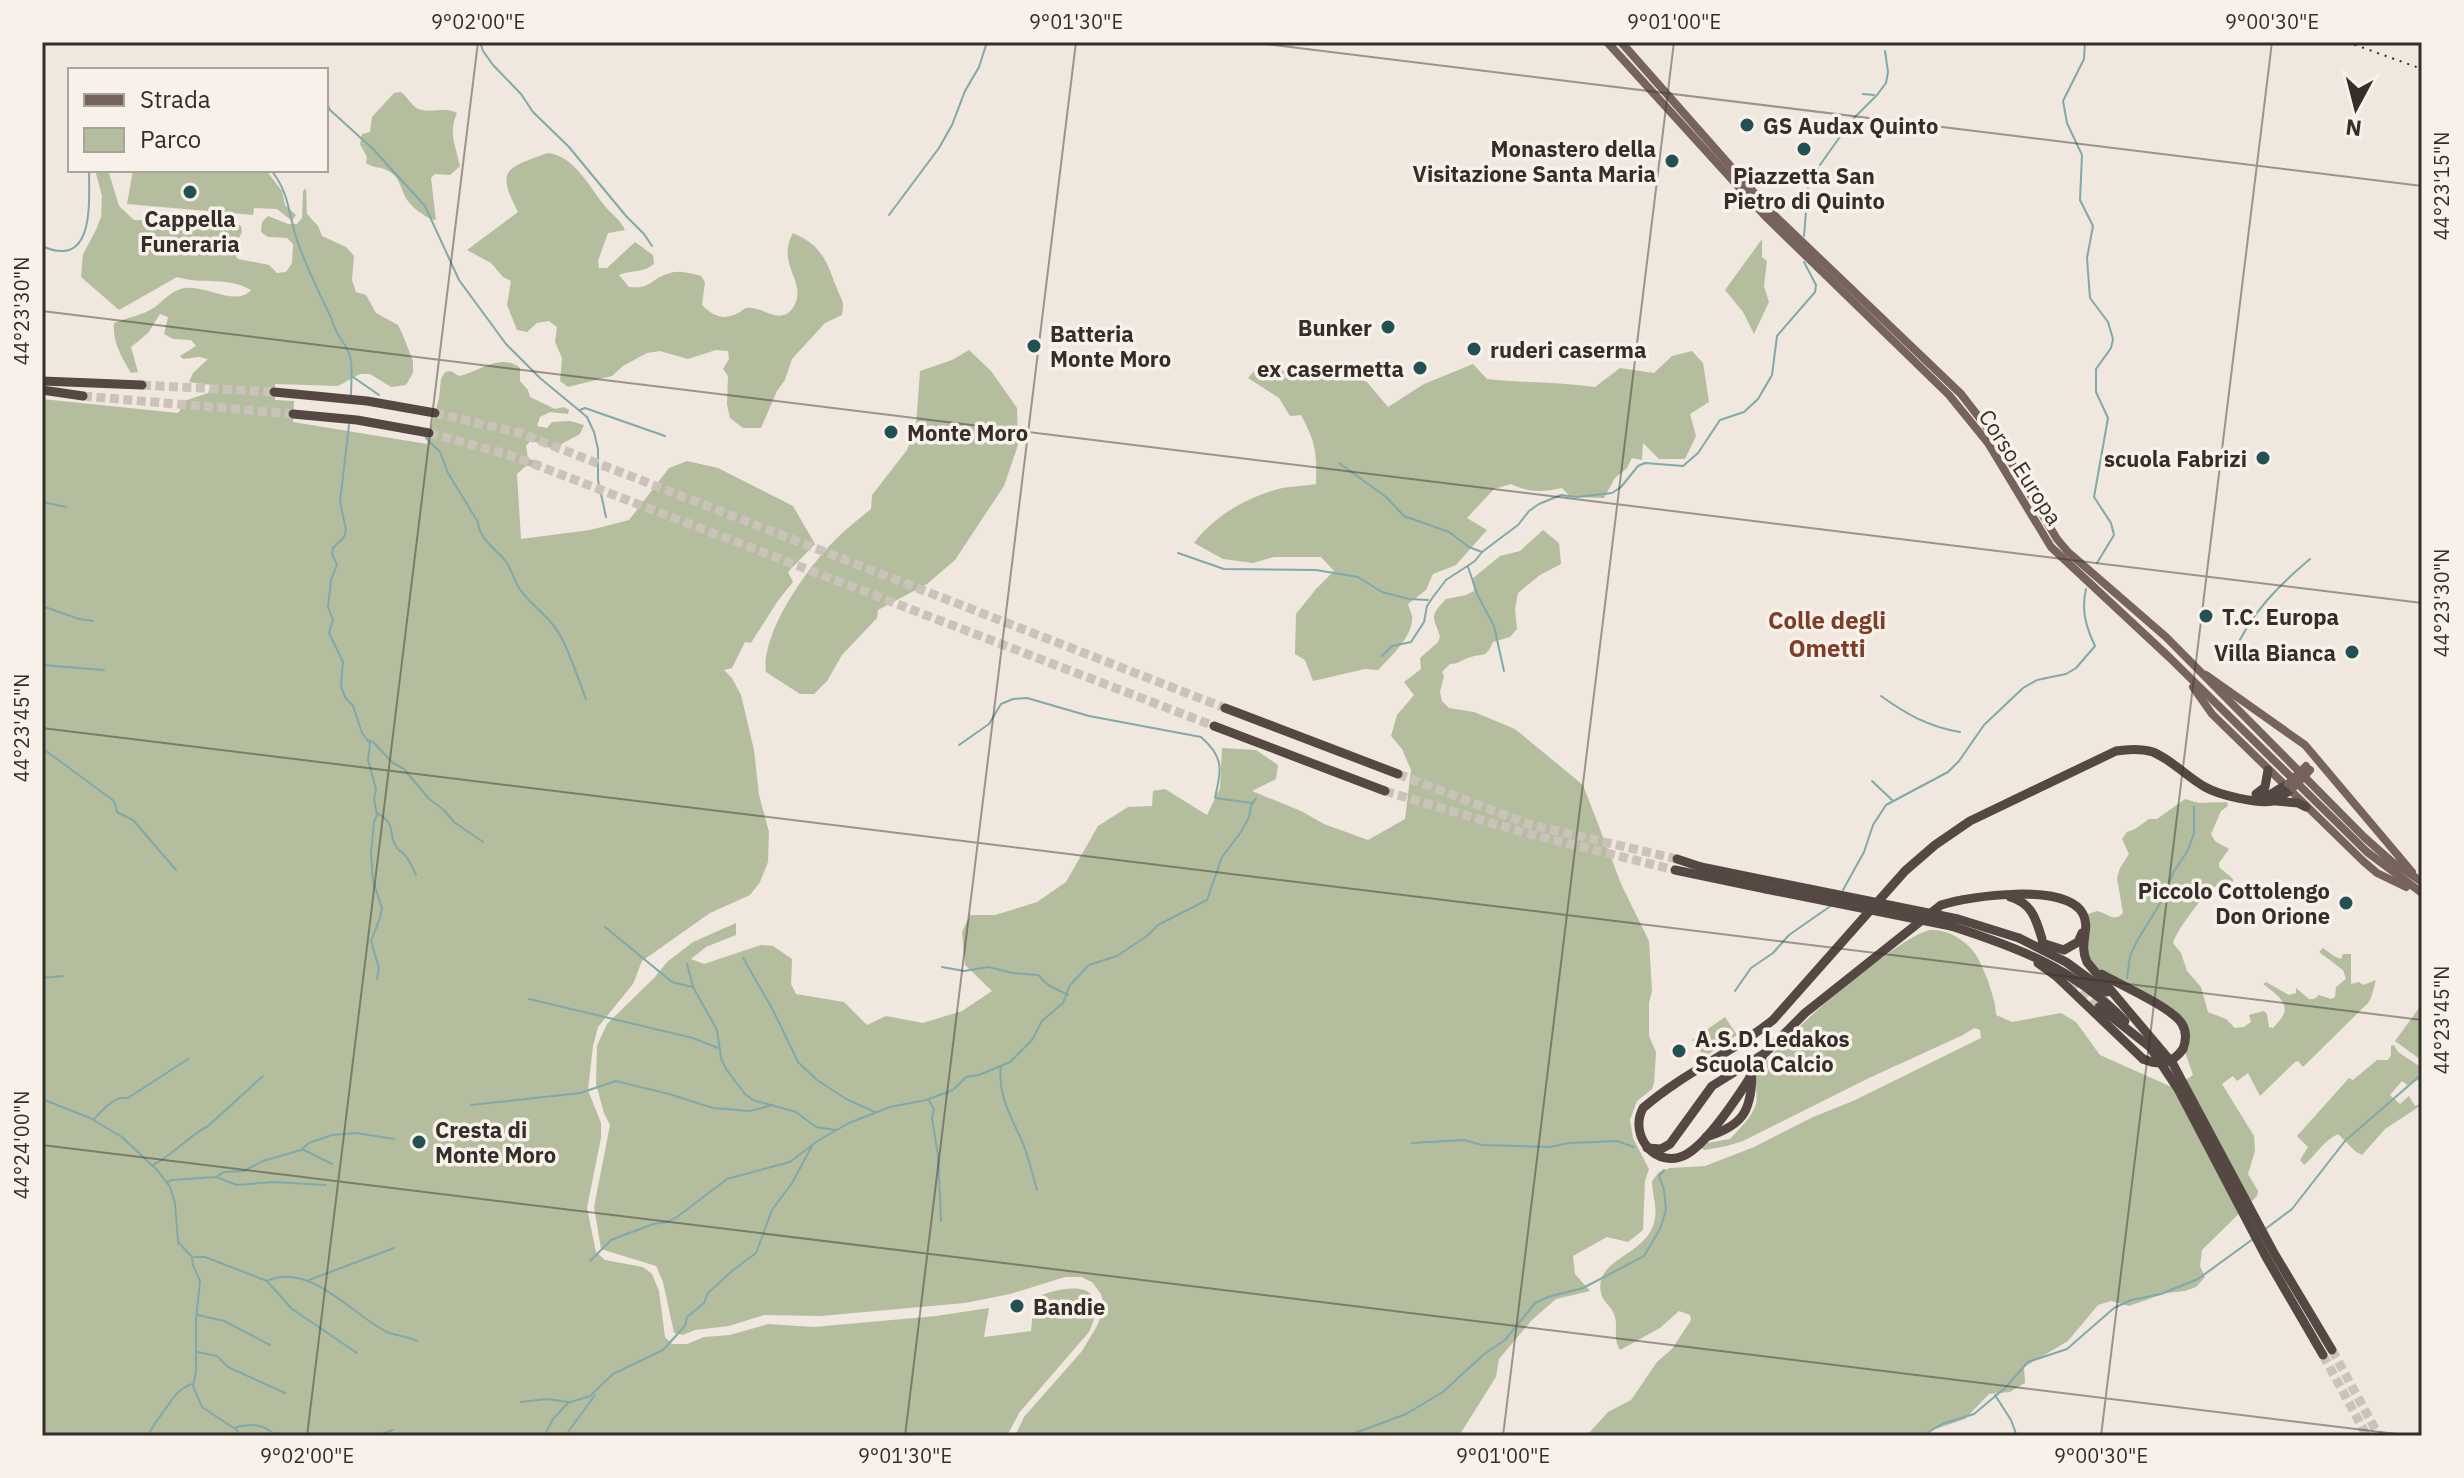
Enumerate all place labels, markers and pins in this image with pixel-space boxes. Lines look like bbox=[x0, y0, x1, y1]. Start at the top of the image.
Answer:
place label: GS Audax Quinto bbox=[1763, 111, 1938, 140]
marker: GS Audax Quinto bbox=[1738, 116, 1756, 134]
place label: Monastero della Visitazione Santa Maria bbox=[1413, 134, 1656, 188]
marker: Piazzetta San Pietro di Quinto bbox=[1795, 140, 1813, 158]
marker: Monastero della Visitazione Santa Maria bbox=[1663, 152, 1681, 170]
place label: Piazzetta San Pietro di Quinto bbox=[1723, 161, 1885, 215]
marker: Cappella Funeraria bbox=[181, 183, 199, 201]
place label: Cappella Funeraria bbox=[140, 204, 240, 258]
place label: Bunker bbox=[1298, 313, 1372, 342]
marker: Bunker bbox=[1379, 318, 1397, 336]
place label: Batteria Monte Moro bbox=[1050, 319, 1171, 373]
place label: ruderi caserma bbox=[1490, 335, 1647, 364]
marker: Batteria Monte Moro bbox=[1025, 337, 1043, 355]
marker: ruderi caserma bbox=[1465, 340, 1483, 358]
place label: ex casermetta bbox=[1257, 354, 1404, 383]
marker: ex casermetta bbox=[1411, 359, 1429, 377]
place label: Monte Moro bbox=[907, 418, 1028, 447]
marker: Monte Moro bbox=[882, 423, 900, 441]
place label: scuola Fabrizi bbox=[2104, 444, 2247, 473]
marker: scuola Fabrizi bbox=[2254, 449, 2272, 467]
place label: T.C. Europa bbox=[2222, 602, 2339, 631]
marker: T.C. Europa bbox=[2197, 607, 2215, 625]
place label: Villa Bianca bbox=[2214, 638, 2336, 667]
marker: Villa Bianca bbox=[2343, 643, 2361, 661]
place label: Piccolo Cottolengo Don Orione bbox=[2138, 876, 2330, 930]
marker: Piccolo Cottolengo Don Orione bbox=[2337, 894, 2355, 912]
place label: A.S.D. Ledakos Scuola Calcio bbox=[1695, 1024, 1850, 1078]
marker: A.S.D. Ledakos Scuola Calcio bbox=[1670, 1042, 1688, 1060]
place label: Cresta di Monte Moro bbox=[435, 1115, 556, 1169]
marker: Cresta di Monte Moro bbox=[410, 1133, 428, 1151]
place label: Bandie bbox=[1033, 1292, 1105, 1321]
marker: Bandie bbox=[1008, 1297, 1026, 1315]

